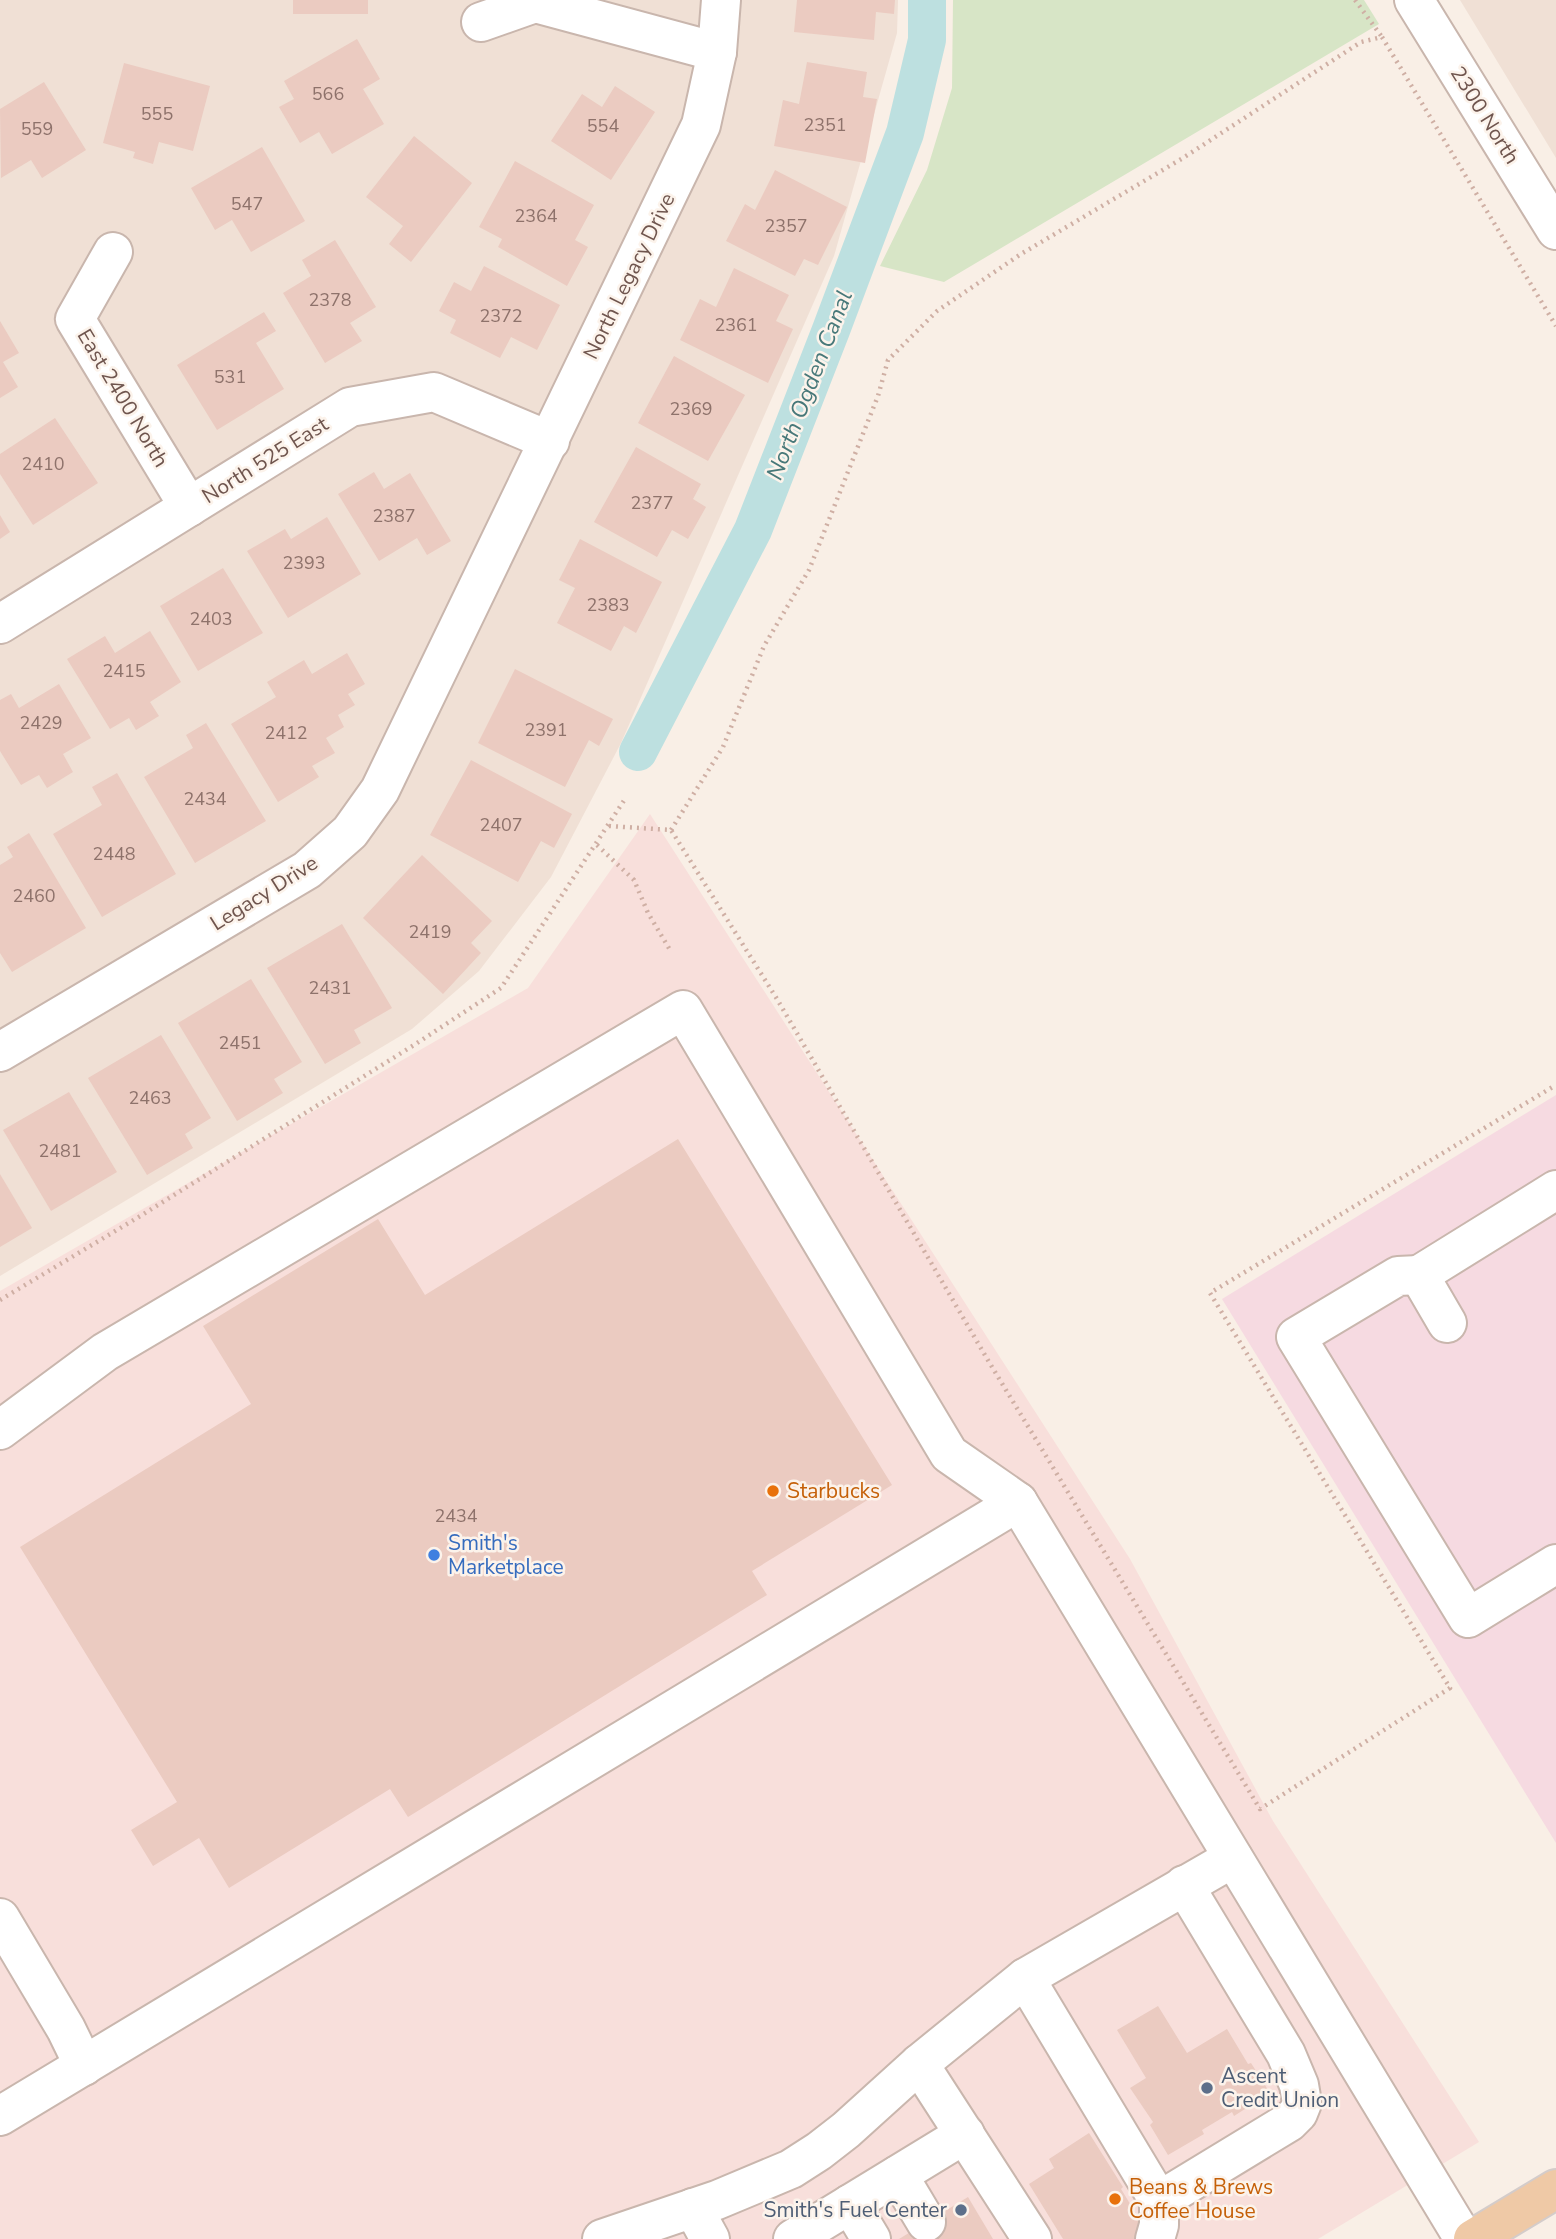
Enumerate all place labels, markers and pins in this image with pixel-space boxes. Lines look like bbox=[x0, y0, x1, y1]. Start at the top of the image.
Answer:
place label: Starbucks bbox=[787, 1477, 880, 1505]
marker: Starbucks bbox=[765, 1483, 781, 1499]
place label: Smith's Marketplace bbox=[448, 1529, 564, 1581]
marker: Smith's Marketplace bbox=[426, 1547, 442, 1563]
place label: Ascent Credit Union bbox=[1221, 2062, 1339, 2114]
marker: Ascent Credit Union bbox=[1199, 2080, 1215, 2096]
place label: Beans & Brews Coffee House bbox=[1129, 2173, 1273, 2225]
marker: Beans & Brews Coffee House bbox=[1107, 2191, 1123, 2207]
place label: Smith's Fuel Center bbox=[764, 2196, 947, 2224]
marker: Smith's Fuel Center bbox=[953, 2202, 969, 2218]

